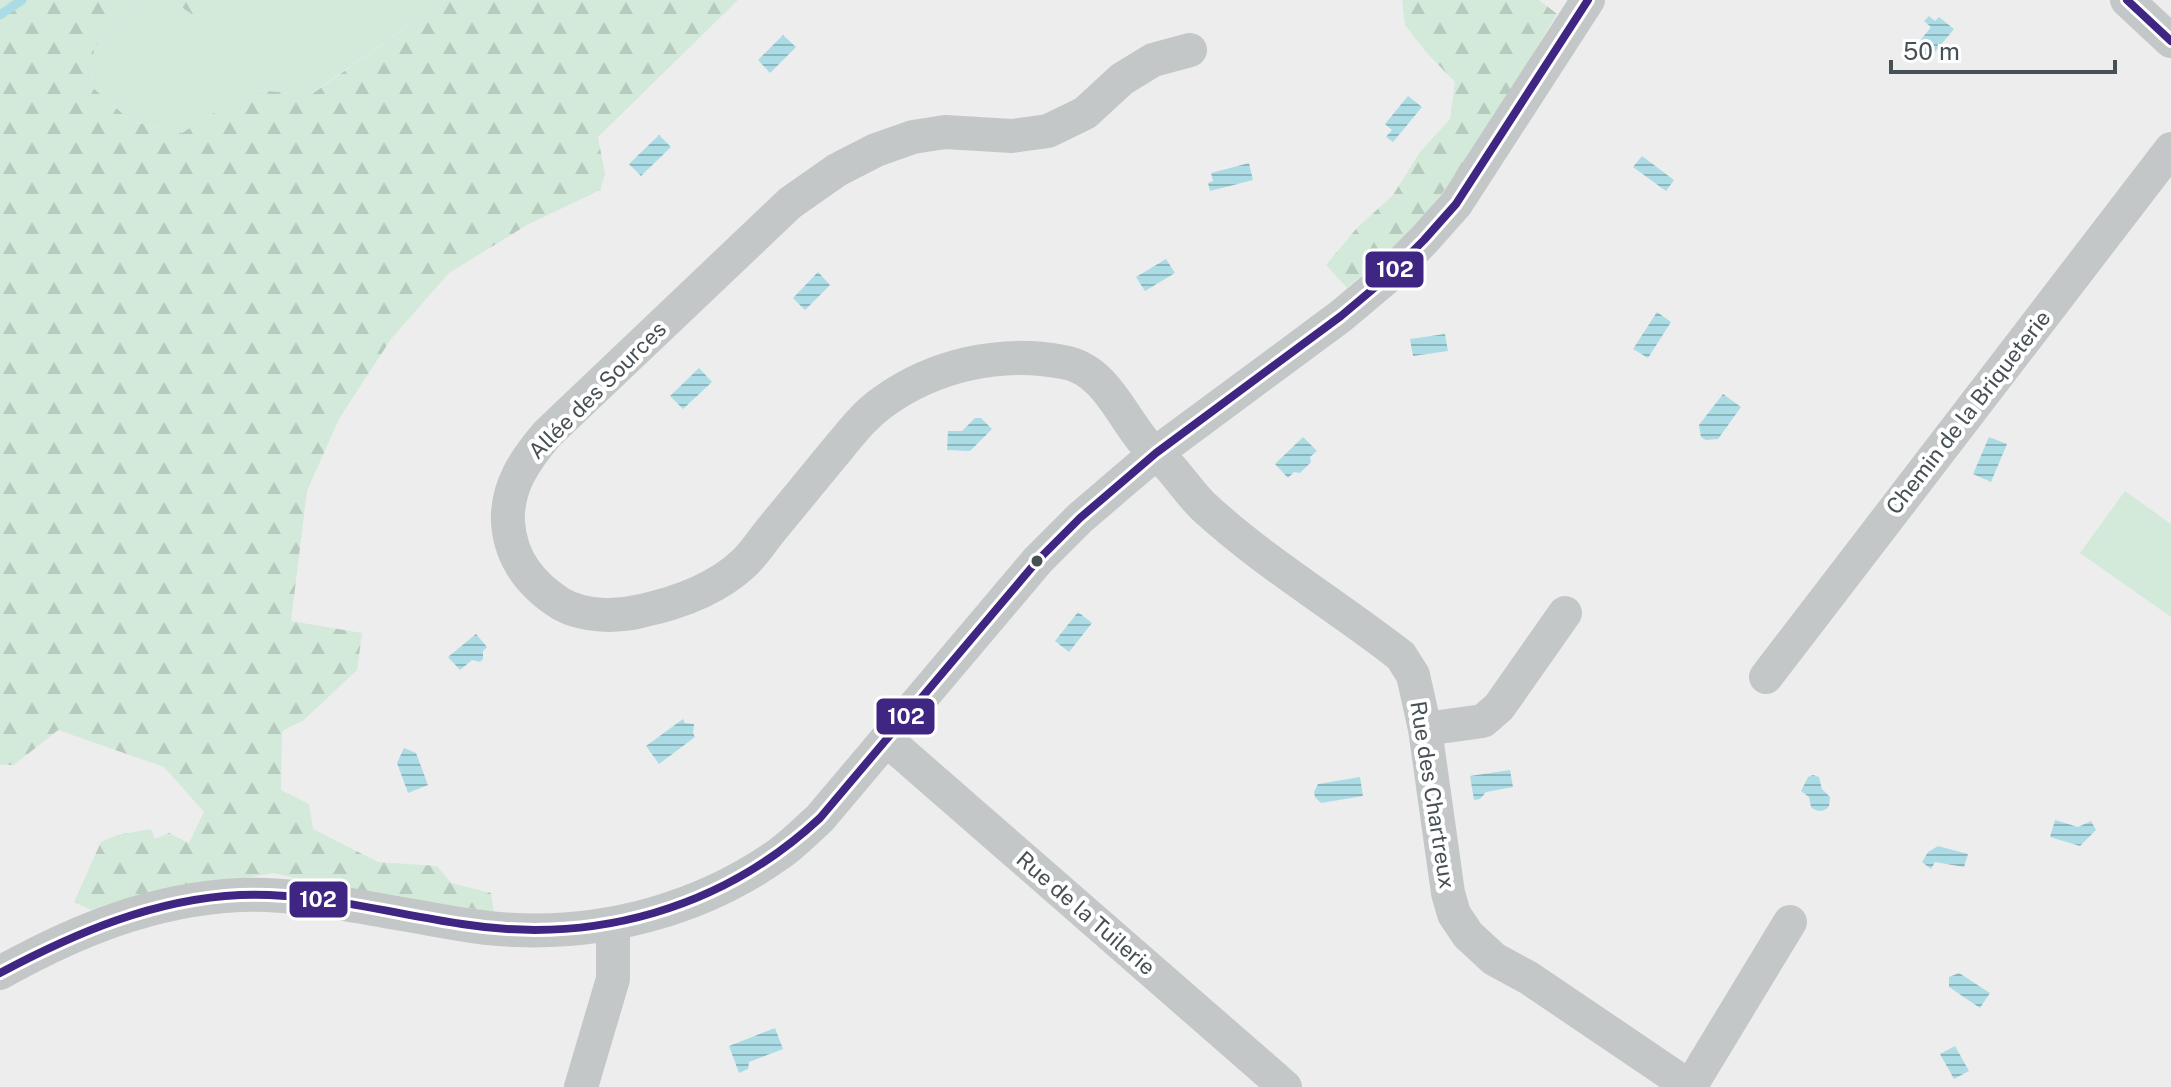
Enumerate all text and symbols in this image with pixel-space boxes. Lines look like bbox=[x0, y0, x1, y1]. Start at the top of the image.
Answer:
scale bar bbox=[1891, 24, 2115, 74]
text: 50 m bbox=[1903, 37, 1960, 65]
line badge: 102 bbox=[1364, 250, 1425, 289]
text: 102 bbox=[1376, 256, 1414, 282]
street label: Chemin de la Briqueterie bbox=[1880, 305, 2056, 519]
street label: Allée des Sources bbox=[523, 316, 671, 464]
unlabelled marker bbox=[1029, 553, 1045, 569]
line badge: 102 bbox=[875, 697, 936, 736]
street label: Rue des Chartreux bbox=[1405, 699, 1461, 891]
text: 102 bbox=[887, 703, 925, 729]
street label: Rue de la Tuilerie bbox=[1011, 846, 1161, 980]
line badge: 102 bbox=[288, 880, 349, 919]
text: 102 bbox=[299, 886, 337, 912]

